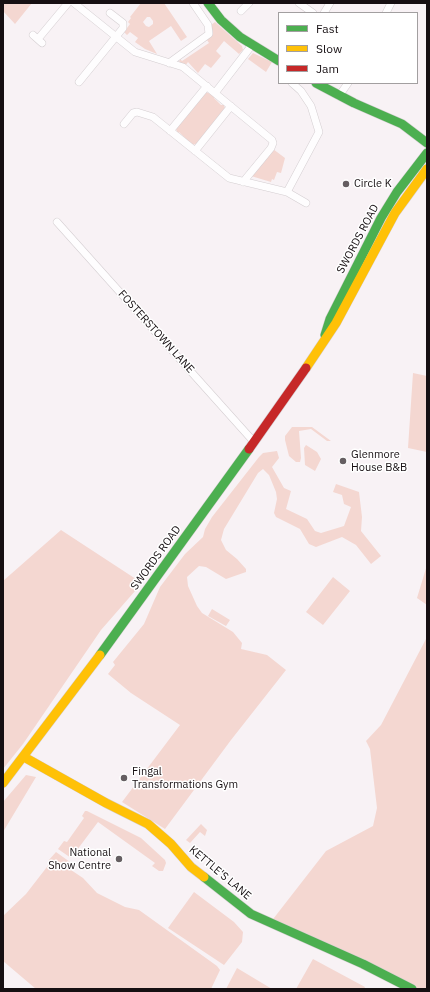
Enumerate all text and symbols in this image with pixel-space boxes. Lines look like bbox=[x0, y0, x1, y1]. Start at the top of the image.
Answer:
legend bbox=[278, 12, 418, 84]
text: Fast bbox=[316, 21, 339, 36]
text: Slow bbox=[316, 41, 342, 56]
text: Jam bbox=[316, 61, 339, 76]
place label: Circle K bbox=[354, 177, 392, 191]
marker: Circle K bbox=[341, 179, 351, 189]
street label: SWORDS ROAD bbox=[334, 202, 382, 276]
street label: FOSTERSTOWN LANE bbox=[115, 288, 197, 376]
place label: Glenmore House B&B bbox=[351, 448, 407, 474]
marker: Glenmore House B&B bbox=[338, 456, 348, 466]
street label: SWORDS ROAD bbox=[128, 523, 184, 593]
place label: Fingal Transformations Gym bbox=[132, 765, 238, 791]
marker: Fingal Transformations Gym bbox=[119, 773, 129, 783]
street label: KETTLE'S LANE bbox=[186, 843, 254, 903]
place label: National Show Centre bbox=[48, 846, 111, 872]
marker: National Show Centre bbox=[114, 854, 124, 864]

